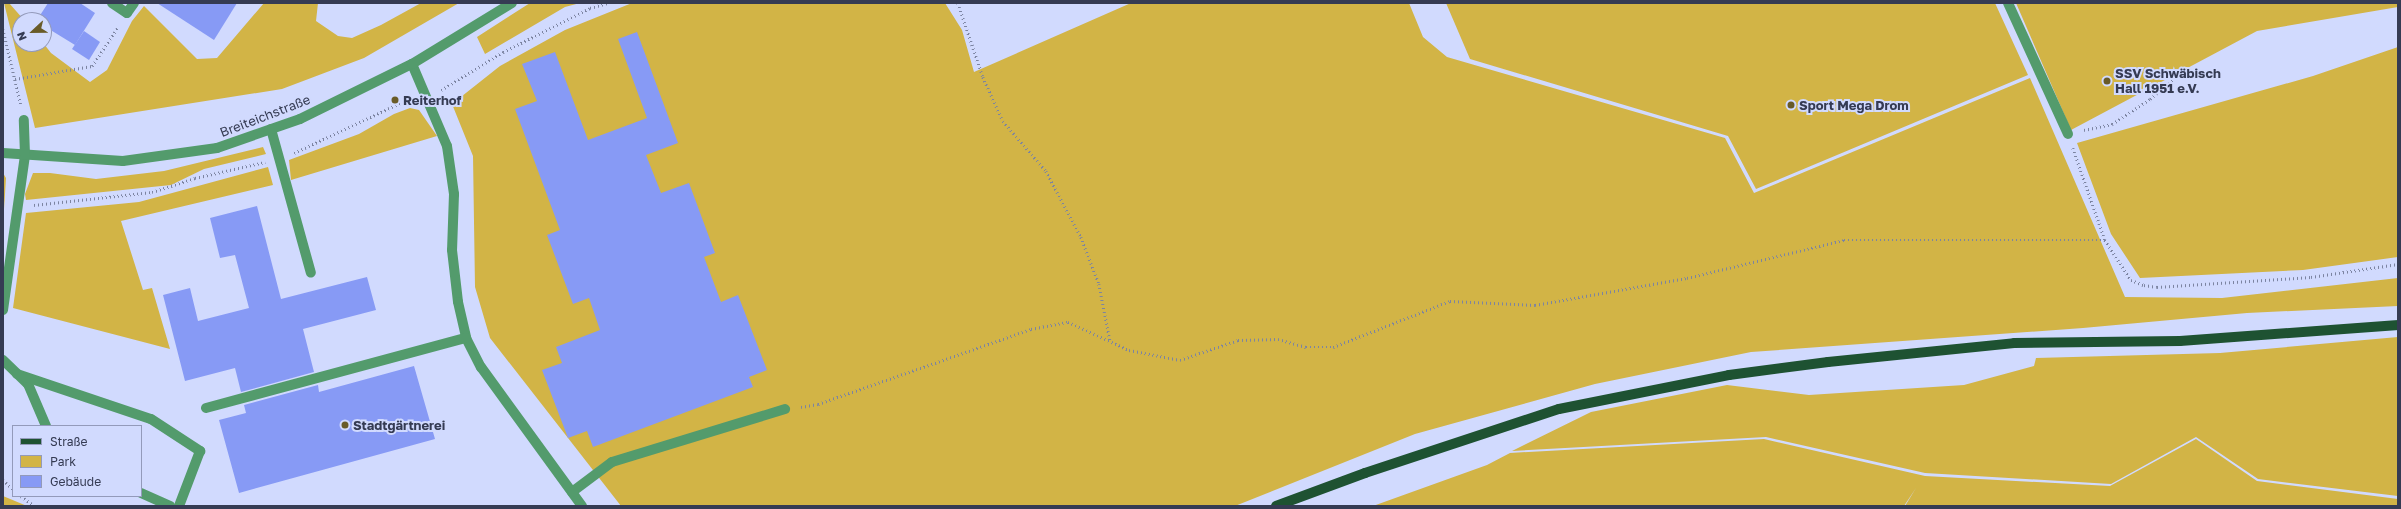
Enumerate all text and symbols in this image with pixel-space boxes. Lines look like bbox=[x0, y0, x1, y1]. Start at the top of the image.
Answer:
north arrow bbox=[12, 12, 52, 52]
text: N bbox=[14, 30, 29, 43]
place label: SSV Schwäbisch Hall 1951 e.V. bbox=[2115, 66, 2221, 97]
marker: SSV Schwäbisch Hall 1951 e.V. bbox=[2102, 76, 2112, 86]
street label: Breiteichstraße bbox=[218, 92, 312, 140]
place label: Reiterhof bbox=[403, 92, 461, 108]
marker: Reiterhof bbox=[390, 95, 400, 105]
place label: Sport Mega Drom bbox=[1799, 97, 1909, 113]
marker: Sport Mega Drom bbox=[1786, 100, 1796, 110]
place label: Stadtgärtnerei bbox=[353, 417, 445, 433]
marker: Stadtgärtnerei bbox=[340, 420, 350, 430]
legend bbox=[12, 425, 142, 497]
text: Straße bbox=[50, 434, 88, 449]
text: Park bbox=[50, 454, 76, 469]
text: Gebäude bbox=[50, 474, 101, 489]

